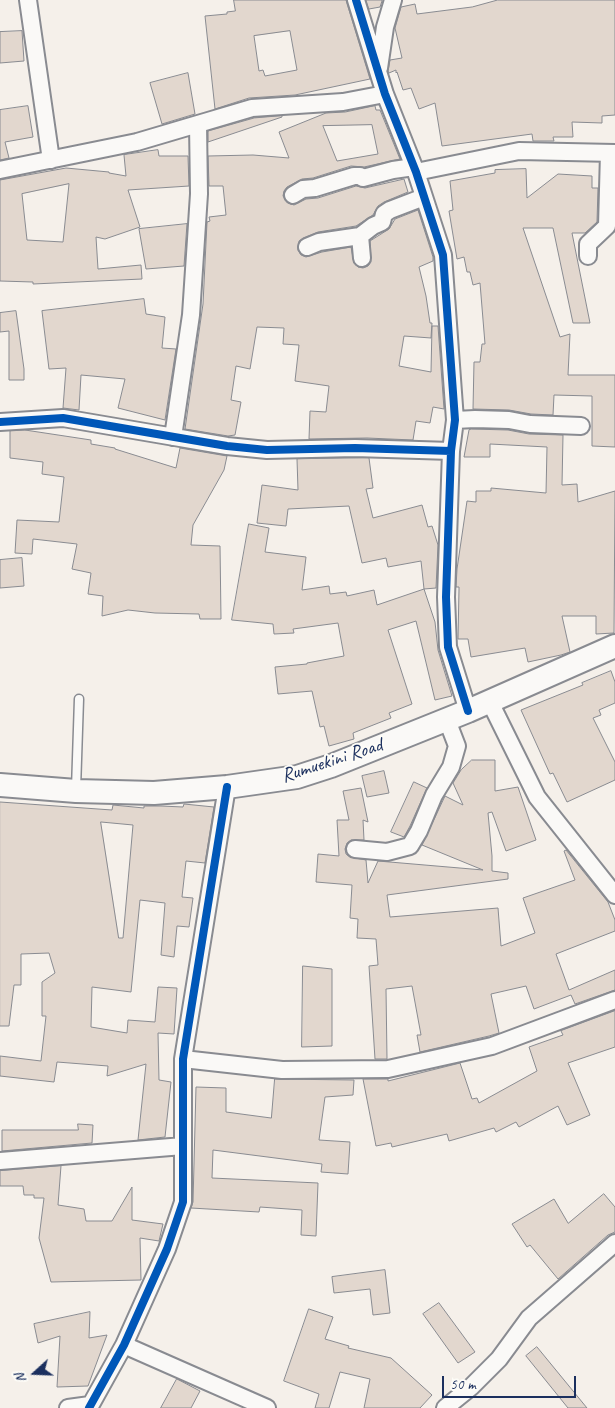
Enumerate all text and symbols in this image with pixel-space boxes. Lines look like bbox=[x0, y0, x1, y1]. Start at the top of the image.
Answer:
street label: Rumuekini Road bbox=[278, 733, 386, 789]
north arrow bbox=[10, 1348, 60, 1398]
scale bar bbox=[445, 1366, 579, 1398]
text: N bbox=[11, 1371, 30, 1385]
text: 50 m bbox=[450, 1375, 476, 1394]

